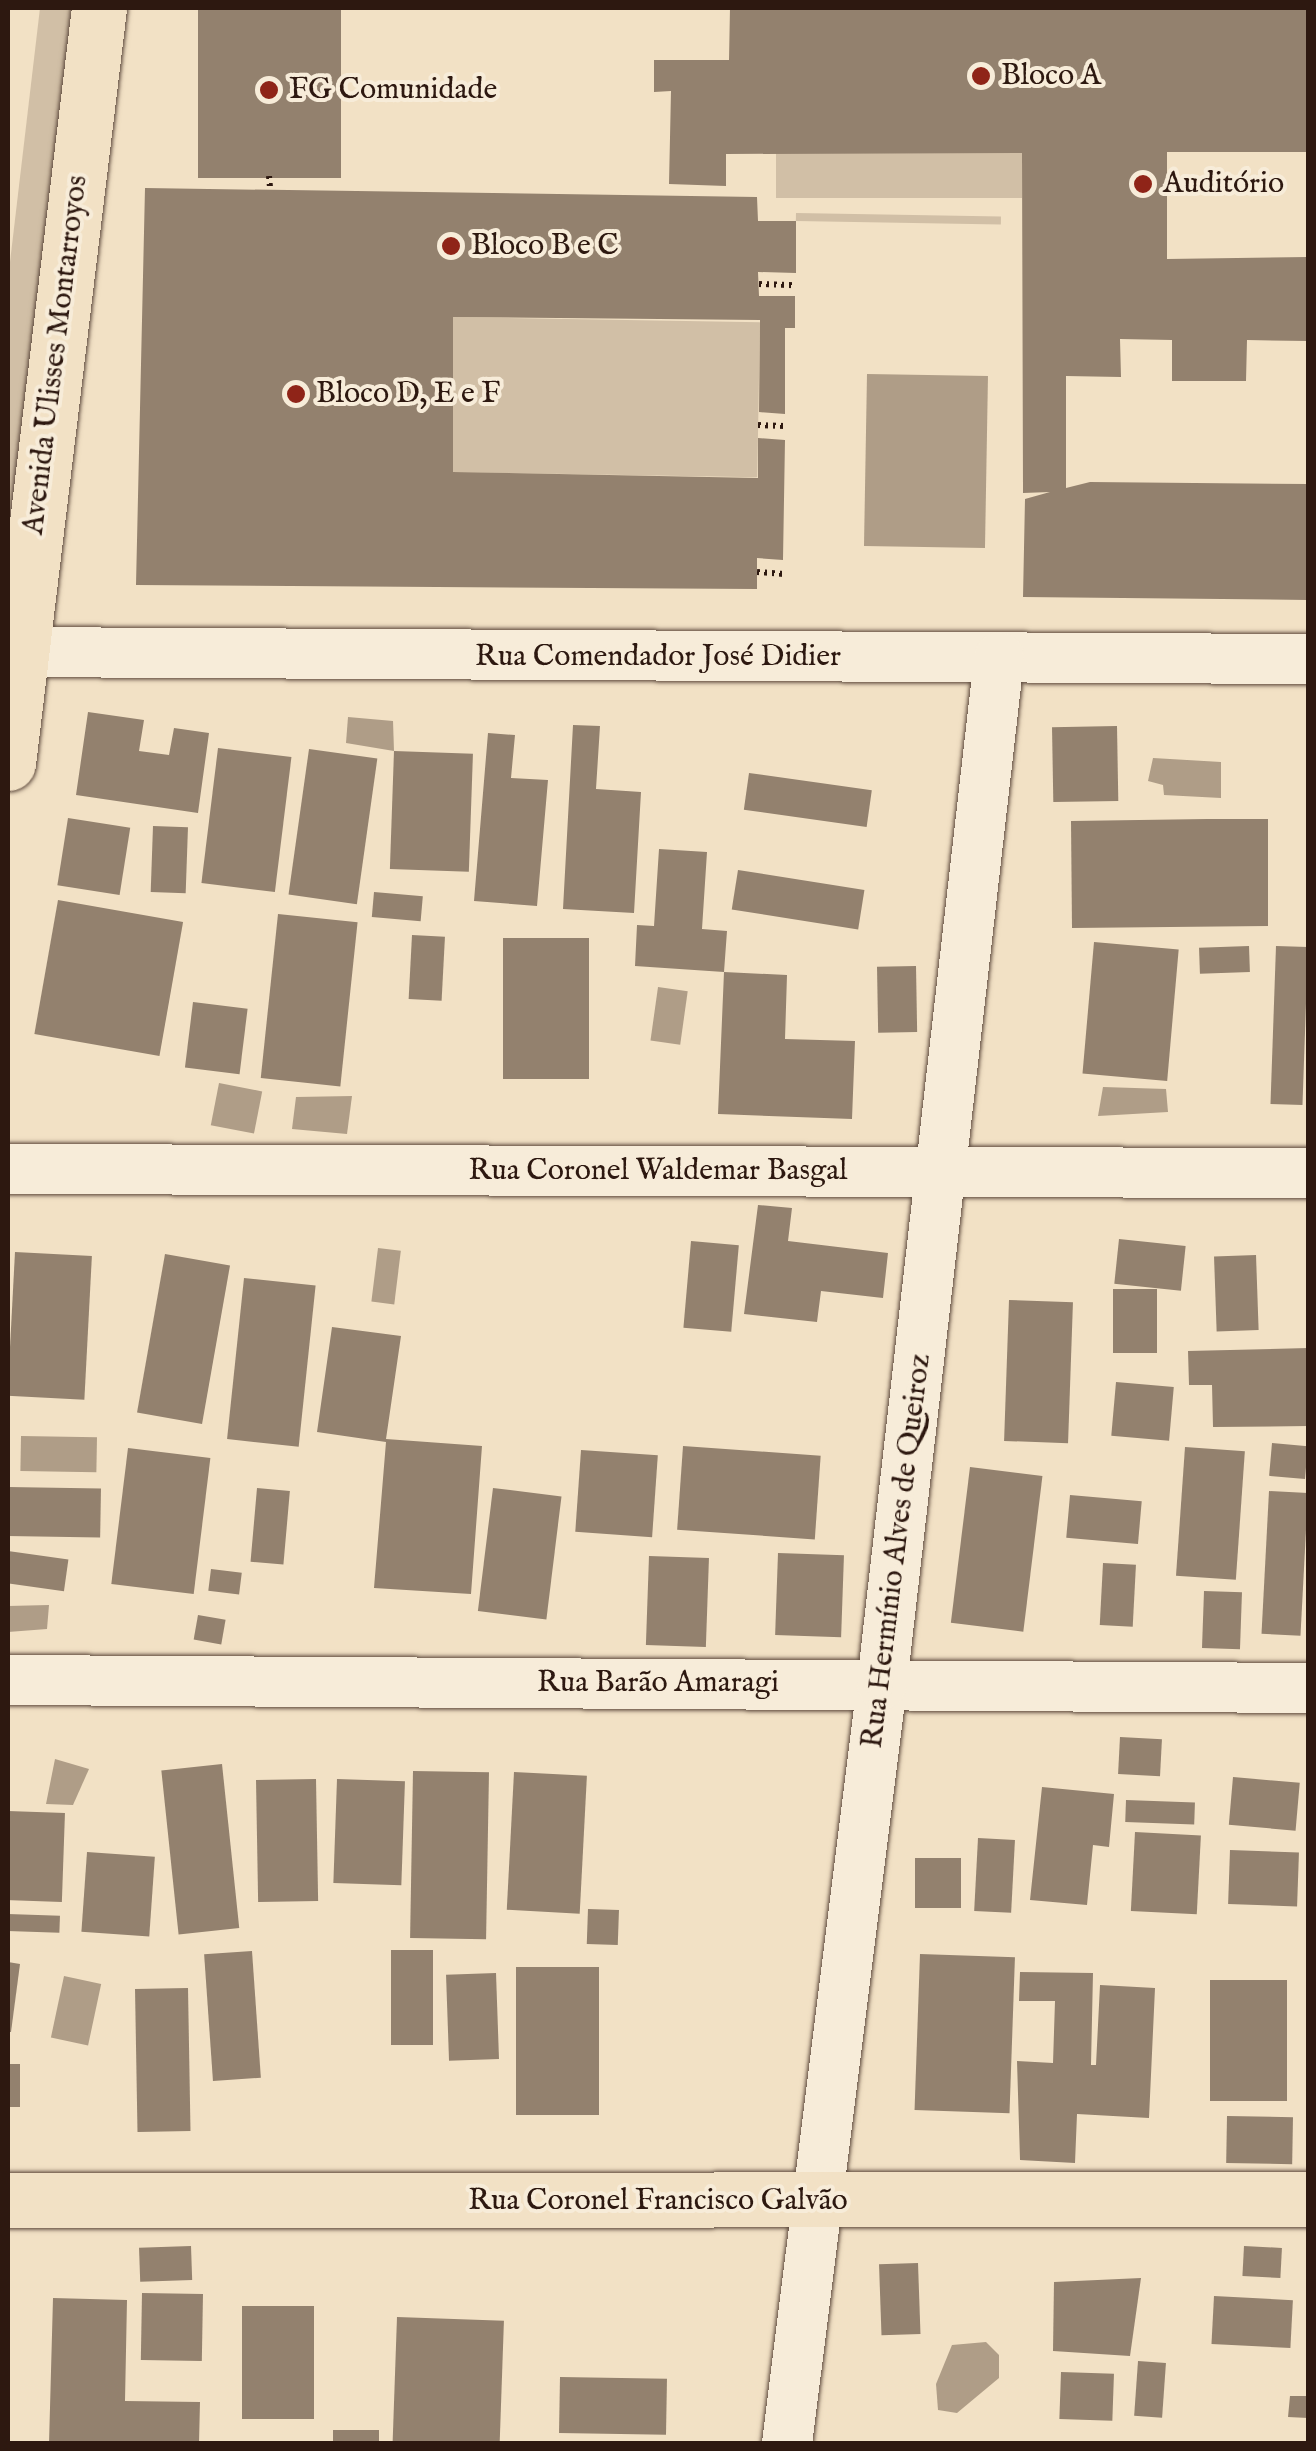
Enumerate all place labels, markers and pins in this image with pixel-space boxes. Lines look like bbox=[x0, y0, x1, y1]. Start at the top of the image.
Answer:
place label: Bloco A bbox=[1001, 58, 1101, 94]
marker: Bloco A bbox=[970, 65, 992, 87]
place label: FG Comunidade bbox=[289, 72, 497, 108]
marker: FG Comunidade bbox=[258, 79, 280, 101]
place label: Auditório bbox=[1163, 166, 1284, 202]
marker: Auditório bbox=[1132, 173, 1154, 195]
place label: Bloco B e C bbox=[471, 228, 619, 264]
marker: Bloco B e C bbox=[440, 235, 462, 257]
place label: Bloco D, E e F bbox=[316, 376, 500, 412]
marker: Bloco D, E e F bbox=[285, 383, 307, 405]

